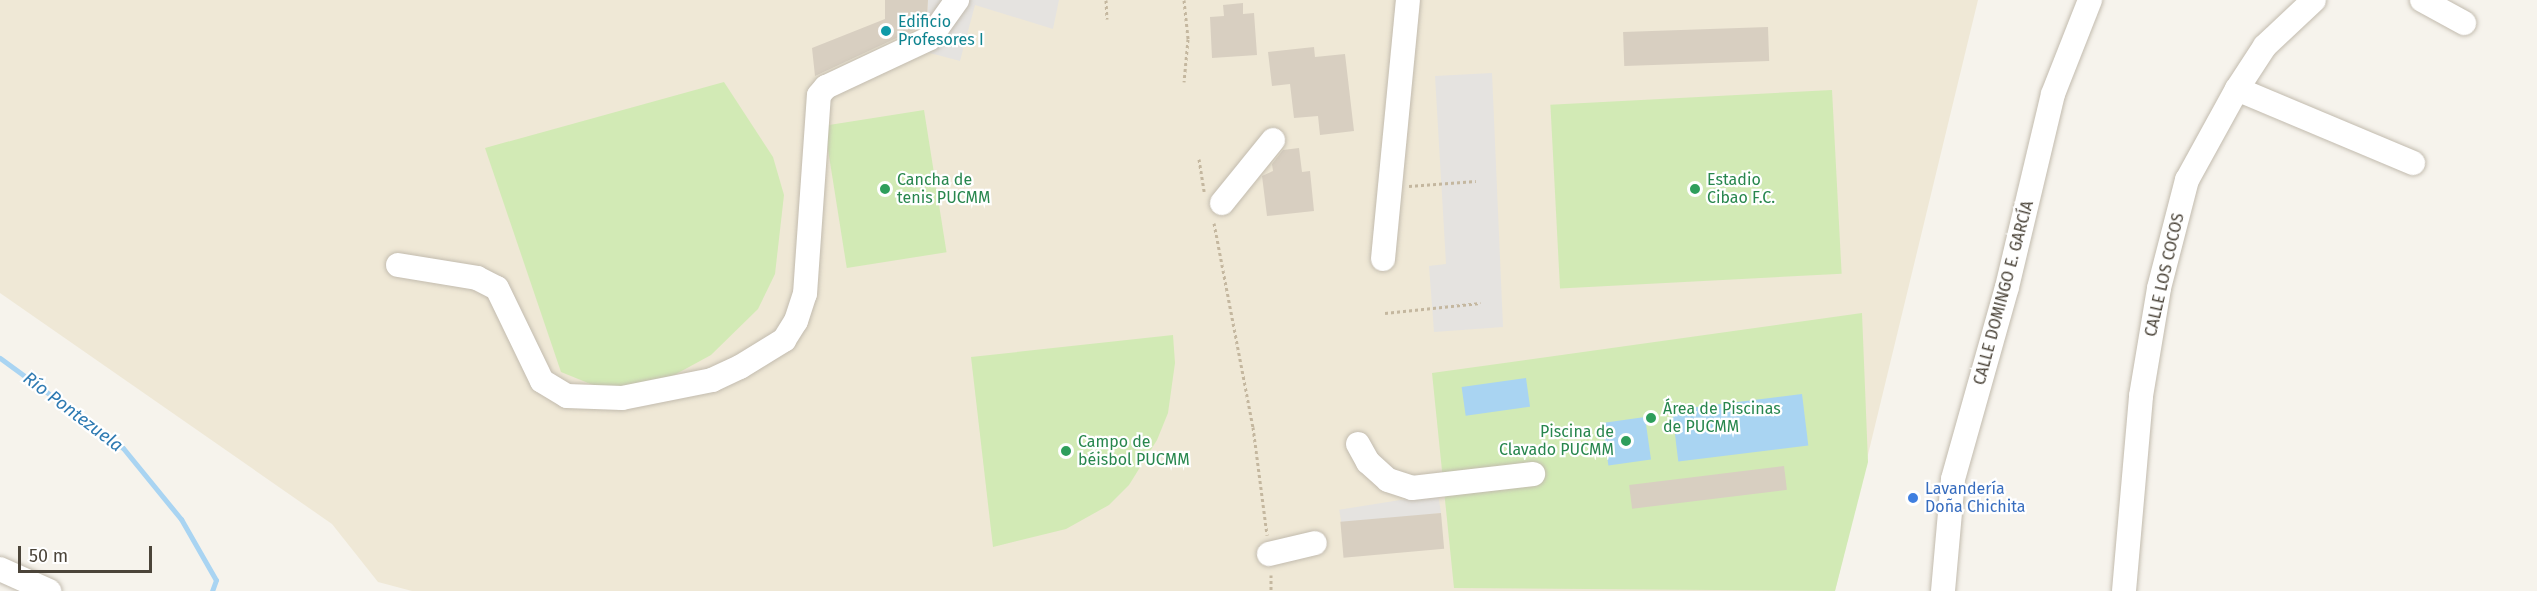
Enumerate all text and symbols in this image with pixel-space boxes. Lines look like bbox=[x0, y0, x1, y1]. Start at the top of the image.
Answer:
place label: Edificio Profesores I bbox=[898, 12, 984, 50]
marker: Edificio Profesores I bbox=[879, 24, 893, 38]
place label: Cancha de tenis PUCMM bbox=[897, 170, 991, 208]
place label: Estadio Cibao F.C. bbox=[1707, 170, 1775, 208]
marker: Cancha de tenis PUCMM bbox=[878, 182, 892, 196]
marker: Estadio Cibao F.C. bbox=[1688, 182, 1702, 196]
street label: CALLE DOMINGO E. GARCÍA bbox=[1970, 199, 2038, 387]
street label: CALLE LOS COCOS bbox=[2141, 211, 2189, 339]
water label: Río Pontezuela bbox=[19, 367, 127, 457]
place label: Área de Piscinas de PUCMM bbox=[1663, 399, 1781, 437]
marker: Área de Piscinas de PUCMM bbox=[1644, 411, 1658, 425]
place label: Piscina de Clavado PUCMM bbox=[1499, 422, 1614, 460]
place label: Campo de béisbol PUCMM bbox=[1078, 432, 1190, 470]
marker: Piscina de Clavado PUCMM bbox=[1619, 434, 1633, 448]
marker: Campo de béisbol PUCMM bbox=[1059, 444, 1073, 458]
place label: Lavandería Doña Chichita bbox=[1925, 479, 2026, 517]
marker: Lavandería Doña Chichita bbox=[1906, 491, 1920, 505]
scale bar bbox=[21, 534, 154, 572]
text: 50 m bbox=[29, 545, 68, 567]

